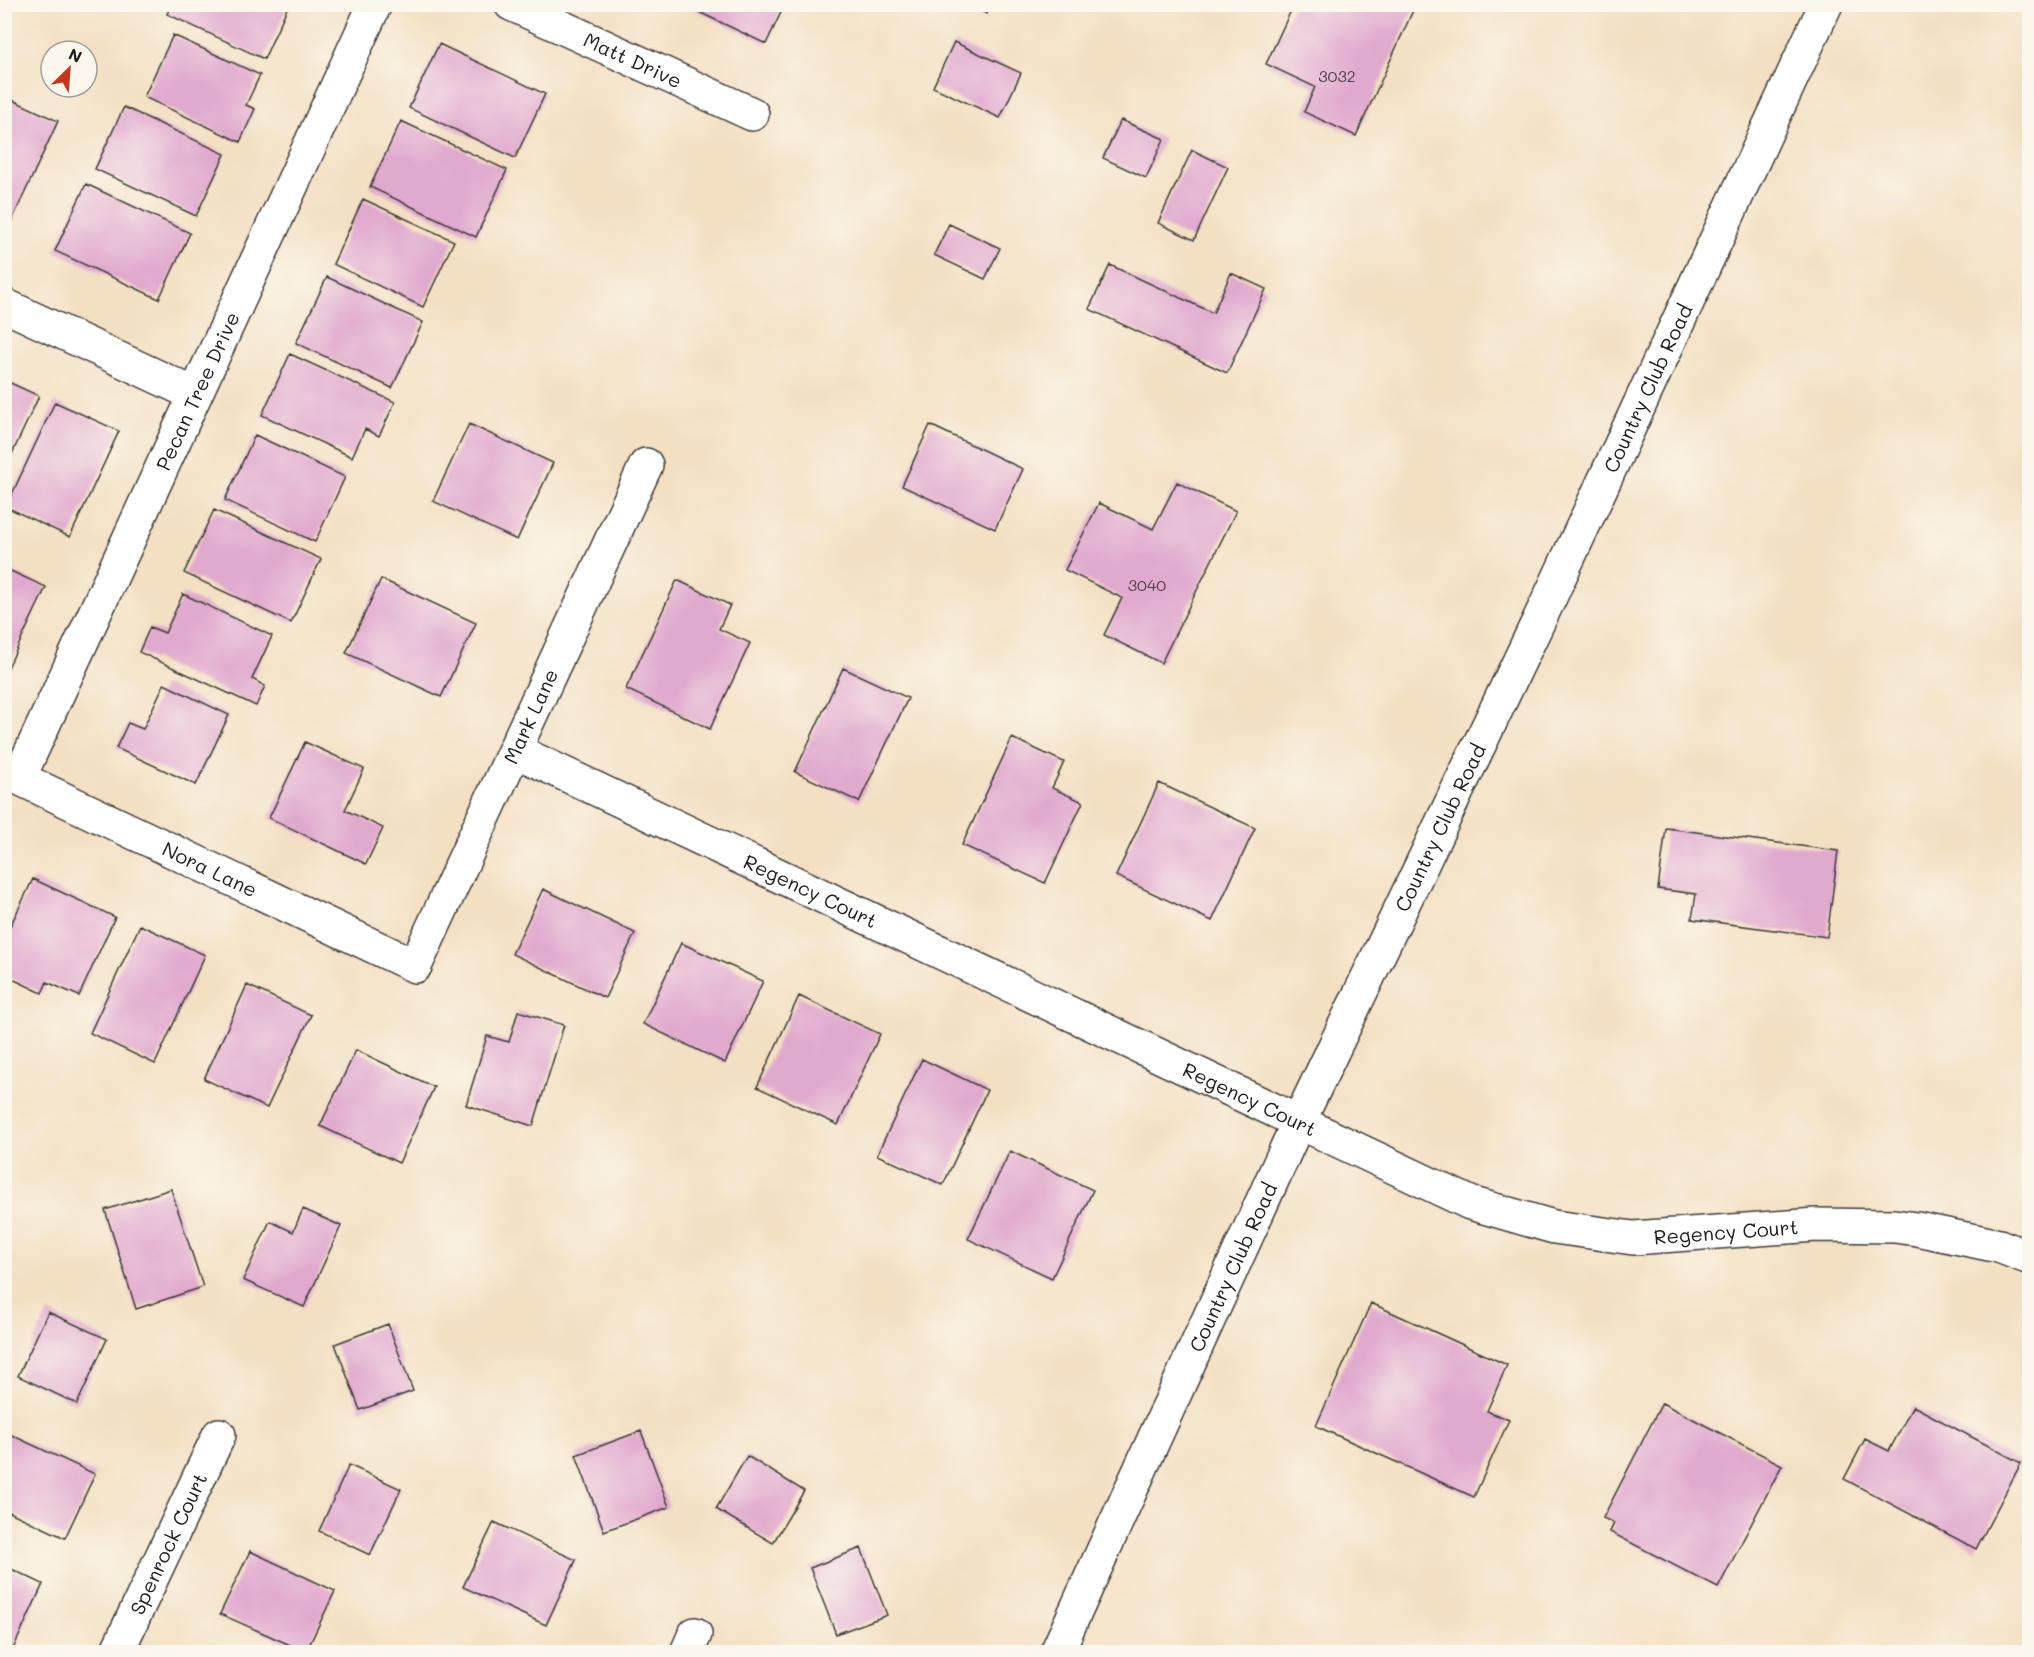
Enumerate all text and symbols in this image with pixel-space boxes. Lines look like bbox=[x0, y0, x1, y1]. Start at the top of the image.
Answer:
street label: Matt Drive bbox=[580, 26, 686, 93]
north arrow bbox=[39, 39, 99, 99]
text: N bbox=[66, 43, 85, 67]
house number: 3032 bbox=[1318, 65, 1356, 86]
street label: Country Club Road bbox=[1597, 300, 1698, 477]
street label: Pecan Tree Drive bbox=[149, 308, 245, 474]
house number: 3040 bbox=[1128, 574, 1166, 595]
street label: Mark Lane bbox=[497, 664, 563, 768]
street label: Country Club Road bbox=[1388, 739, 1491, 916]
street label: Nora Lane bbox=[158, 835, 262, 902]
street label: Regency Court bbox=[740, 848, 882, 933]
street label: Regency Court bbox=[1179, 1056, 1321, 1141]
street label: Country Club Road bbox=[1183, 1178, 1282, 1356]
street label: Regency Court bbox=[1653, 1213, 1799, 1249]
street label: Spenrock Court bbox=[124, 1468, 213, 1619]

